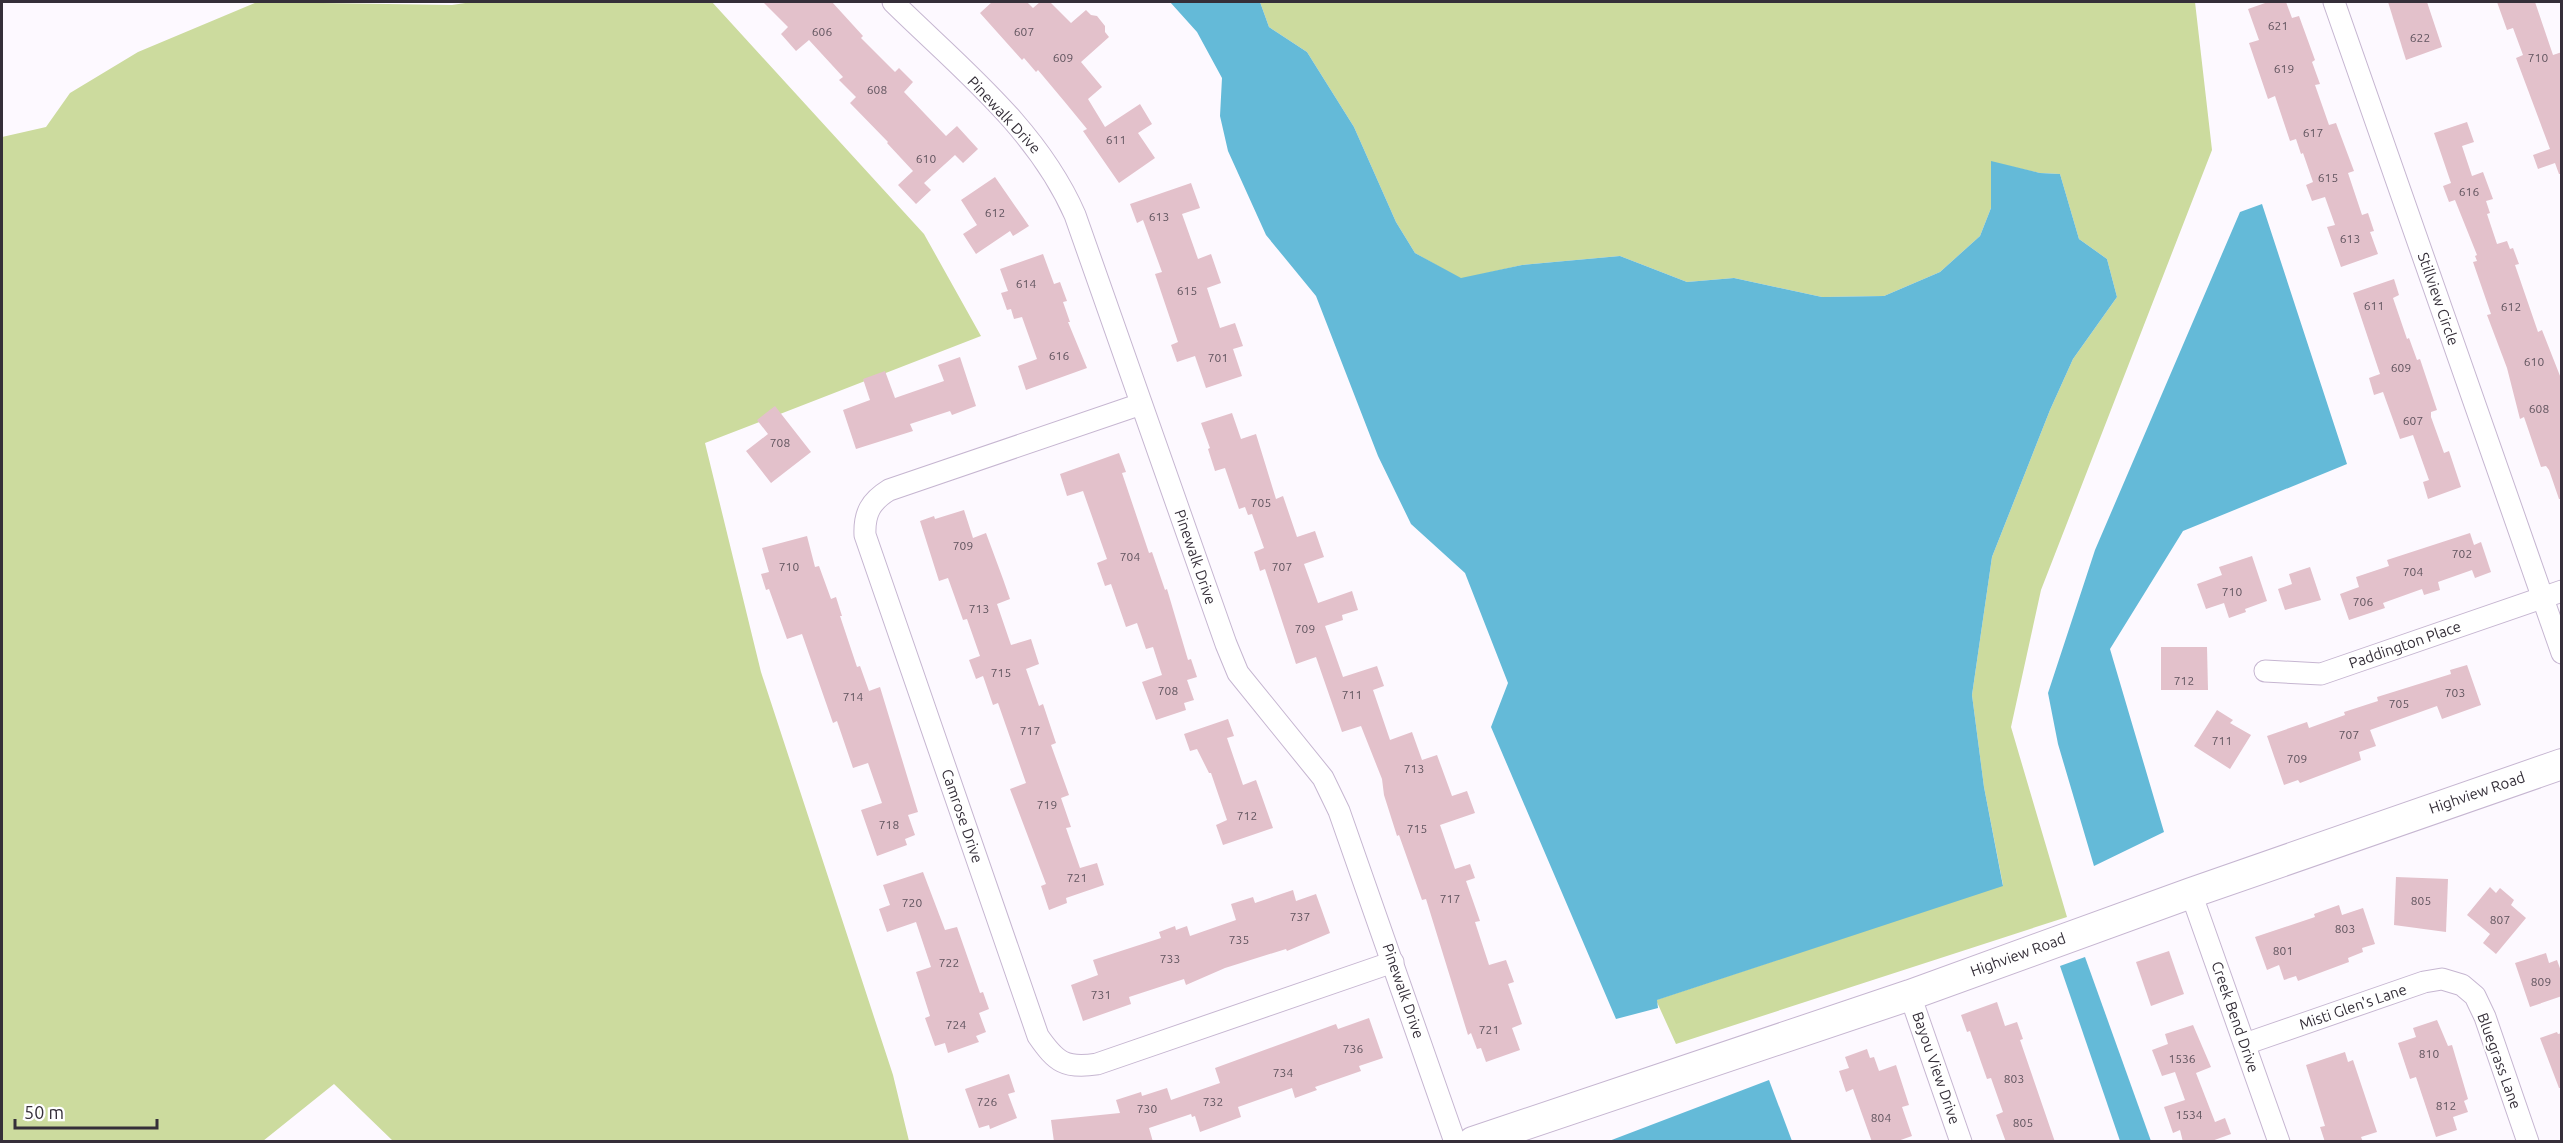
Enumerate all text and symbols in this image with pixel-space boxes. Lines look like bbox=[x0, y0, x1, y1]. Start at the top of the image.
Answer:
house number: 621 bbox=[2268, 19, 2288, 32]
house number: 606 bbox=[812, 25, 832, 38]
house number: 607 bbox=[1014, 25, 1034, 38]
house number: 622 bbox=[2410, 31, 2430, 44]
house number: 609 bbox=[1053, 51, 1073, 64]
house number: 710 bbox=[2528, 51, 2548, 64]
house number: 619 bbox=[2274, 62, 2294, 75]
street label: Pinewalk Drive bbox=[964, 73, 1044, 157]
house number: 608 bbox=[867, 83, 887, 96]
house number: 617 bbox=[2303, 126, 2323, 139]
house number: 611 bbox=[1106, 133, 1126, 146]
house number: 610 bbox=[916, 152, 936, 165]
house number: 615 bbox=[2318, 171, 2338, 184]
house number: 616 bbox=[2459, 185, 2479, 198]
house number: 612 bbox=[985, 206, 1005, 219]
house number: 613 bbox=[1149, 210, 1169, 223]
house number: 613 bbox=[2340, 232, 2360, 245]
street label: Stillview Circle bbox=[2415, 250, 2462, 348]
house number: 614 bbox=[1016, 277, 1036, 290]
house number: 615 bbox=[1177, 284, 1197, 297]
house number: 611 bbox=[2364, 299, 2384, 312]
house number: 612 bbox=[2501, 300, 2521, 313]
house number: 616 bbox=[1049, 349, 1069, 362]
house number: 701 bbox=[1208, 351, 1228, 364]
house number: 610 bbox=[2524, 355, 2544, 368]
house number: 609 bbox=[2391, 361, 2411, 374]
house number: 608 bbox=[2529, 402, 2549, 415]
house number: 607 bbox=[2403, 414, 2423, 427]
house number: 708 bbox=[770, 436, 790, 449]
house number: 705 bbox=[1251, 496, 1271, 509]
street label: Pinewalk Drive bbox=[1171, 507, 1220, 607]
house number: 709 bbox=[953, 539, 973, 552]
house number: 702 bbox=[2452, 547, 2472, 560]
house number: 704 bbox=[1120, 550, 1140, 563]
house number: 710 bbox=[779, 560, 799, 573]
house number: 707 bbox=[1272, 560, 1292, 573]
house number: 704 bbox=[2403, 565, 2423, 578]
house number: 710 bbox=[2222, 585, 2242, 598]
house number: 706 bbox=[2353, 595, 2373, 608]
house number: 713 bbox=[969, 602, 989, 615]
street label: Paddington Place bbox=[2347, 617, 2463, 672]
house number: 709 bbox=[1295, 622, 1315, 635]
house number: 715 bbox=[991, 666, 1011, 679]
house number: 712 bbox=[2174, 674, 2194, 687]
house number: 708 bbox=[1158, 684, 1178, 697]
house number: 703 bbox=[2445, 686, 2465, 699]
house number: 711 bbox=[1342, 688, 1362, 701]
house number: 714 bbox=[843, 690, 863, 703]
house number: 705 bbox=[2389, 697, 2409, 710]
house number: 717 bbox=[1020, 724, 1040, 737]
house number: 707 bbox=[2339, 728, 2359, 741]
house number: 711 bbox=[2212, 734, 2232, 747]
house number: 709 bbox=[2287, 752, 2307, 765]
house number: 713 bbox=[1404, 762, 1424, 775]
street label: Camrose Drive bbox=[938, 767, 986, 865]
street label: Highview Road bbox=[2427, 768, 2527, 817]
house number: 719 bbox=[1037, 798, 1057, 811]
house number: 712 bbox=[1237, 809, 1257, 822]
house number: 718 bbox=[879, 818, 899, 831]
house number: 715 bbox=[1407, 822, 1427, 835]
house number: 721 bbox=[1067, 871, 1087, 884]
house number: 717 bbox=[1440, 892, 1460, 905]
house number: 805 bbox=[2411, 894, 2431, 907]
house number: 720 bbox=[902, 896, 922, 909]
house number: 737 bbox=[1290, 910, 1310, 923]
house number: 807 bbox=[2490, 913, 2510, 926]
house number: 803 bbox=[2335, 922, 2355, 935]
street label: Highview Road bbox=[1968, 929, 2068, 980]
house number: 735 bbox=[1229, 933, 1249, 946]
street label: Pinewalk Drive bbox=[1379, 941, 1428, 1041]
house number: 801 bbox=[2273, 944, 2293, 957]
house number: 733 bbox=[1160, 952, 1180, 965]
house number: 722 bbox=[939, 956, 959, 969]
street label: Creek Bend Drive bbox=[2208, 959, 2262, 1075]
house number: 809 bbox=[2531, 975, 2551, 988]
street label: Misti Glen's Lane bbox=[2297, 980, 2409, 1033]
house number: 731 bbox=[1091, 988, 1111, 1001]
street label: Bayou View Drive bbox=[1909, 1009, 1964, 1126]
street label: Bluegrass Lane bbox=[2474, 1010, 2525, 1111]
house number: 724 bbox=[946, 1018, 966, 1031]
house number: 721 bbox=[1479, 1023, 1499, 1036]
house number: 736 bbox=[1343, 1042, 1363, 1055]
house number: 810 bbox=[2419, 1047, 2439, 1060]
house number: 1536 bbox=[2168, 1052, 2196, 1065]
house number: 734 bbox=[1273, 1066, 1293, 1079]
house number: 803 bbox=[2004, 1072, 2024, 1085]
scale bar bbox=[15, 1092, 158, 1130]
house number: 726 bbox=[977, 1095, 997, 1108]
house number: 732 bbox=[1203, 1095, 1223, 1108]
house number: 812 bbox=[2436, 1099, 2456, 1112]
text: 50 m bbox=[24, 1102, 64, 1122]
house number: 730 bbox=[1137, 1102, 1157, 1115]
house number: 1534 bbox=[2175, 1108, 2203, 1121]
house number: 804 bbox=[1871, 1111, 1891, 1124]
house number: 805 bbox=[2013, 1116, 2033, 1129]

